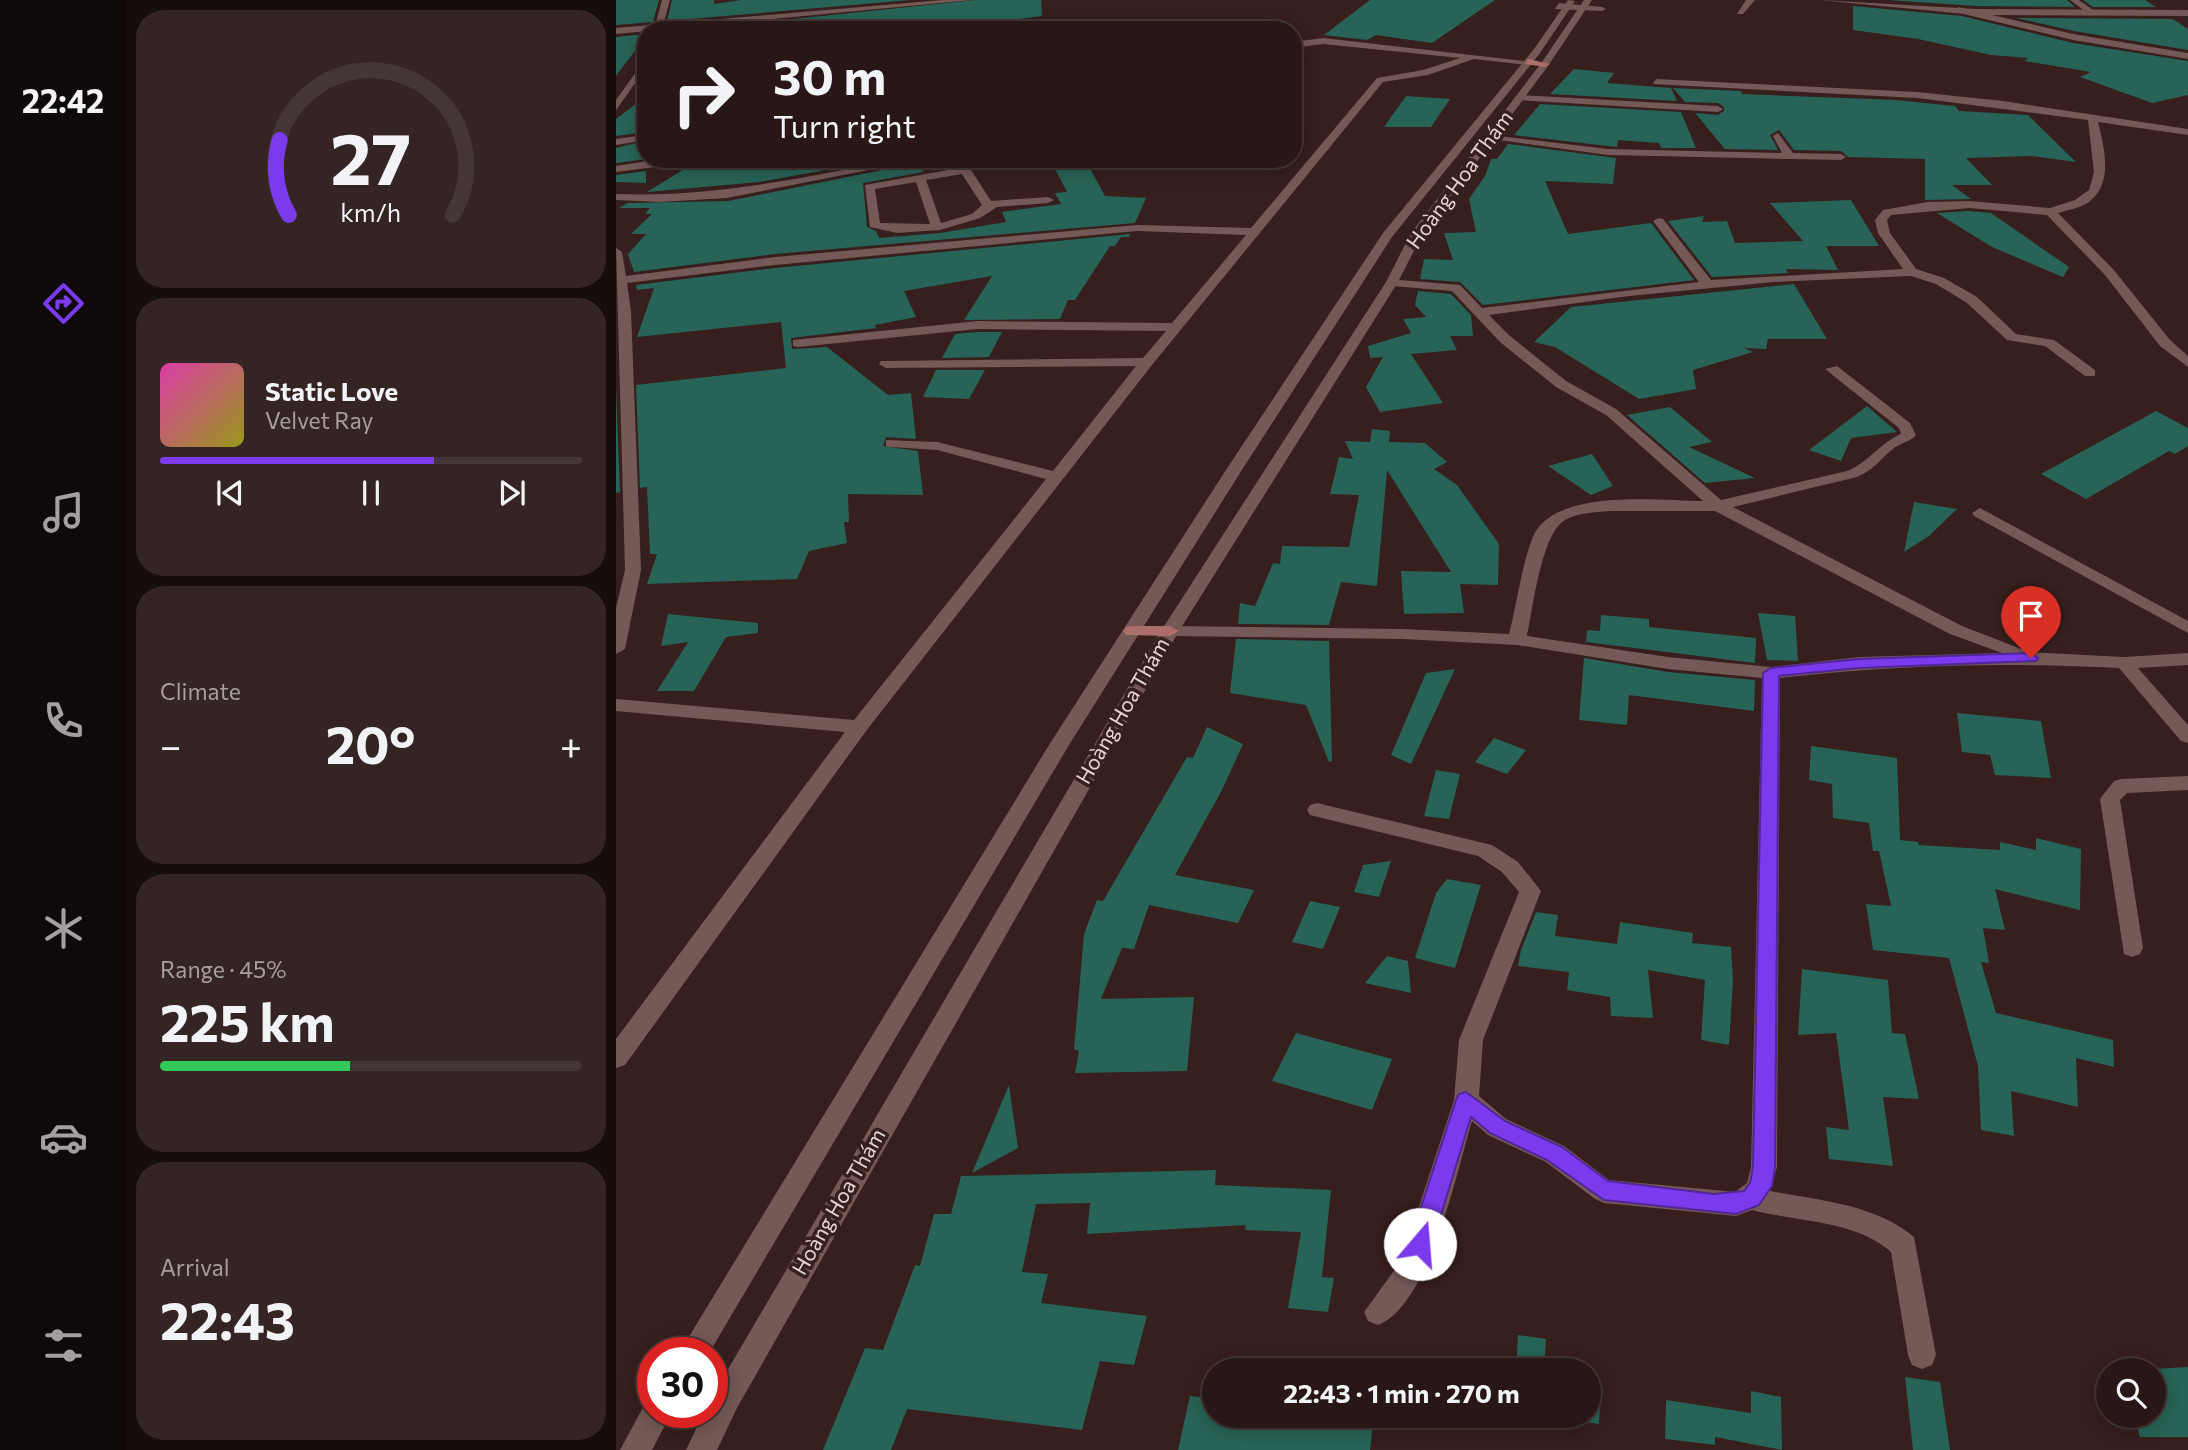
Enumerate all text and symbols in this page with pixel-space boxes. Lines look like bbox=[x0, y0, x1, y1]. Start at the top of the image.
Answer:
text: 30 m bbox=[773, 45, 886, 105]
icon: right bbox=[658, 49, 749, 140]
text: 22:42 bbox=[22, 80, 104, 120]
text: Turn right bbox=[773, 105, 916, 145]
street label: Hoàng Hoa Thám bbox=[1400, 105, 1517, 253]
text: 27 bbox=[331, 111, 411, 200]
text: km/h bbox=[341, 197, 401, 227]
icon: directions bbox=[39, 279, 88, 328]
text: Static Love bbox=[265, 375, 398, 406]
text: Velvet Ray bbox=[265, 406, 373, 434]
icon: previous bbox=[211, 474, 249, 512]
icon: pause bbox=[352, 474, 390, 512]
icon: next bbox=[493, 474, 531, 512]
icon: music bbox=[39, 488, 88, 537]
pin bbox=[2001, 586, 2061, 658]
icon: arrive bbox=[2012, 597, 2050, 635]
street label: Hoàng Hoa Thám bbox=[1070, 633, 1174, 788]
text: Climate bbox=[160, 677, 241, 705]
icon: phone bbox=[39, 696, 88, 745]
text: 20° bbox=[326, 711, 416, 775]
text: − bbox=[160, 721, 182, 768]
text: + bbox=[560, 721, 582, 768]
icon: climate bbox=[39, 904, 88, 953]
text: Range · 45% bbox=[160, 955, 286, 983]
text: 225 km bbox=[160, 989, 335, 1053]
icon: car bbox=[39, 1113, 88, 1162]
street label: Hoàng Hoa Thám bbox=[786, 1124, 890, 1279]
position arrow bbox=[1383, 1207, 1457, 1281]
text: Arrival bbox=[160, 1253, 230, 1281]
text: 22:43 bbox=[160, 1287, 295, 1351]
icon: filters bbox=[39, 1321, 88, 1370]
speed limit sign: 30 bbox=[637, 1337, 728, 1428]
map controls bbox=[2096, 1358, 2166, 1428]
button: search bbox=[2096, 1358, 2166, 1428]
text: 22:43 · 1 min · 270 m bbox=[1283, 1377, 1520, 1408]

